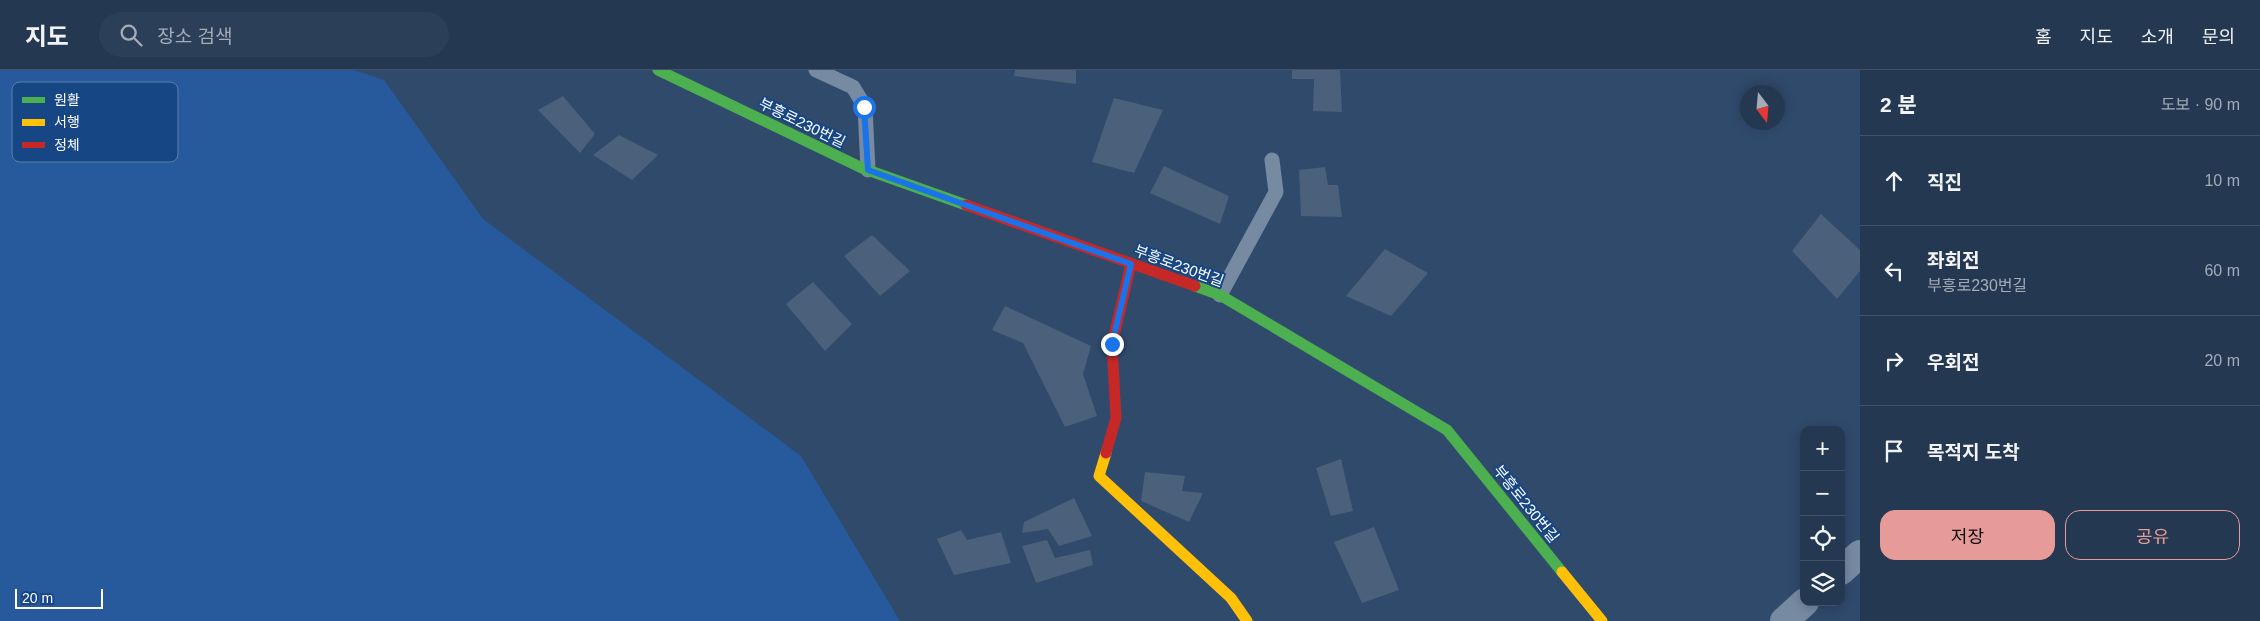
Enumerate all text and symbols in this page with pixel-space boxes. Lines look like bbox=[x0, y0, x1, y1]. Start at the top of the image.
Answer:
search box bbox=[99, 12, 449, 57]
icon: search bbox=[117, 21, 145, 49]
text: 지도 bbox=[25, 23, 69, 50]
text: 장소 검색 bbox=[157, 26, 232, 47]
text: 홈 bbox=[2035, 27, 2052, 47]
text: 지도 bbox=[2080, 27, 2113, 47]
text: 소개 bbox=[2141, 27, 2174, 47]
text: 문의 bbox=[2202, 27, 2235, 47]
legend bbox=[12, 82, 178, 162]
north arrow bbox=[1740, 85, 1785, 130]
text: 원활 bbox=[54, 92, 80, 108]
text: 2 분 bbox=[1880, 93, 1917, 116]
street label: 부흥로230번길 bbox=[756, 94, 848, 151]
route start bbox=[853, 96, 876, 119]
text: 도보 · 90 m bbox=[2161, 96, 2240, 113]
text: 서행 bbox=[54, 114, 80, 130]
text: 정체 bbox=[54, 137, 80, 153]
icon: ahead bbox=[1880, 167, 1908, 195]
text: 직진 bbox=[1927, 172, 1962, 193]
text: 10 m bbox=[2204, 172, 2240, 189]
street label: 부흥로230번길 bbox=[1132, 241, 1226, 290]
text: 좌회전 bbox=[1927, 250, 1979, 271]
icon: left bbox=[1880, 257, 1908, 285]
text: 60 m bbox=[2204, 262, 2240, 279]
text: 부흥로230번길 bbox=[1927, 277, 2027, 294]
route end bbox=[1101, 333, 1124, 356]
icon: right bbox=[1880, 347, 1908, 375]
text: 우회전 bbox=[1927, 352, 1979, 373]
text: 20 m bbox=[2204, 352, 2240, 369]
map controls bbox=[1800, 426, 1845, 606]
button: + bbox=[1800, 426, 1845, 471]
icon: arrive bbox=[1880, 437, 1908, 465]
text: 목적지 도착 bbox=[1927, 442, 2020, 463]
street label: 부흥로230번길 bbox=[1490, 462, 1563, 546]
button: − bbox=[1800, 471, 1845, 516]
button: 저장 bbox=[1880, 510, 2055, 560]
button: 공유 bbox=[2065, 510, 2240, 560]
button: locate bbox=[1800, 516, 1845, 561]
button: layers bbox=[1800, 561, 1845, 606]
scale bar bbox=[15, 586, 102, 609]
text: 20 m bbox=[22, 590, 53, 606]

